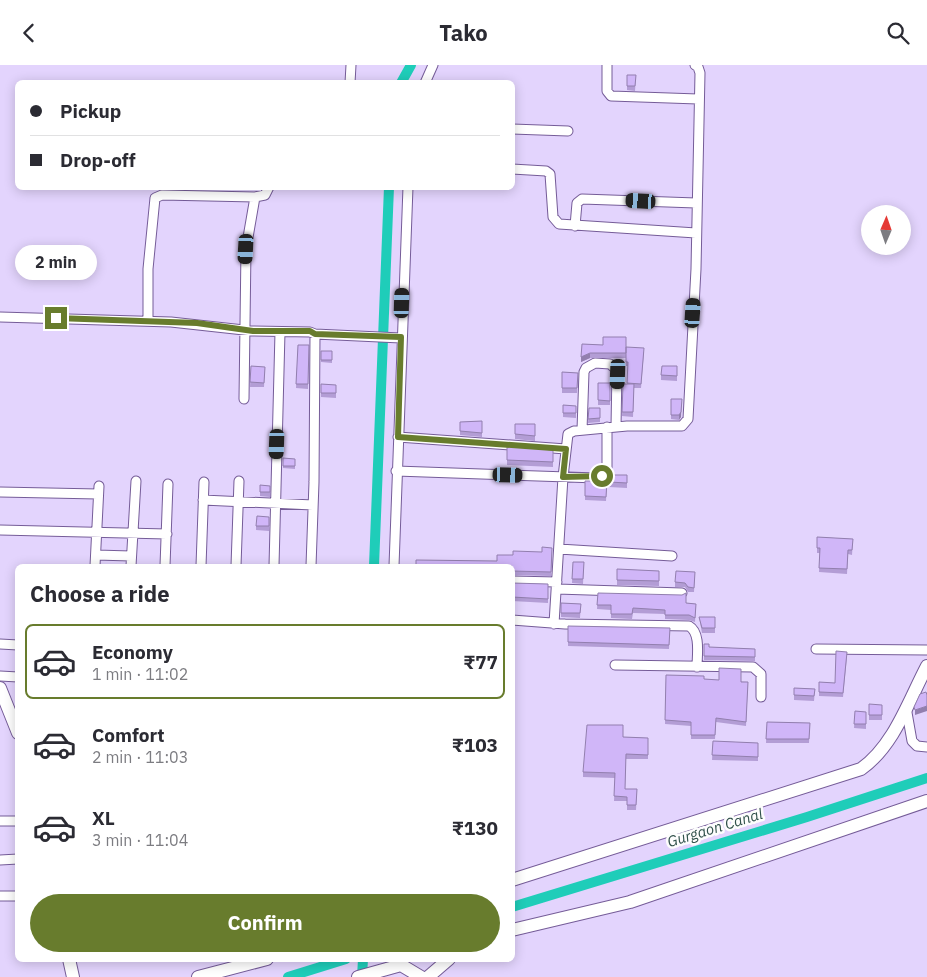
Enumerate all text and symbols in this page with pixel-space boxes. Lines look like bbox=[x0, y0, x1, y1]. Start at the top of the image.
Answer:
text: Tako bbox=[439, 18, 488, 47]
icon: back bbox=[15, 19, 43, 47]
icon: search bbox=[884, 19, 912, 47]
text: Pickup bbox=[60, 99, 121, 123]
text: Drop-off bbox=[60, 148, 136, 172]
car bbox=[625, 193, 656, 209]
north arrow bbox=[861, 205, 911, 255]
map controls bbox=[861, 205, 911, 255]
car bbox=[237, 234, 254, 264]
callout: 2 min bbox=[15, 245, 97, 281]
text: 2 min bbox=[35, 252, 77, 272]
car bbox=[393, 288, 410, 318]
car bbox=[684, 298, 701, 328]
route end bbox=[45, 307, 67, 329]
car bbox=[609, 359, 626, 389]
car bbox=[268, 429, 285, 459]
route start bbox=[591, 465, 613, 487]
car bbox=[492, 467, 523, 483]
text: Choose a ride bbox=[30, 579, 170, 608]
icon: car bbox=[32, 639, 77, 684]
text: Economy bbox=[92, 640, 173, 664]
text: ₹77 bbox=[463, 650, 498, 674]
text: 1 min · 11:02 bbox=[92, 664, 188, 684]
icon: car bbox=[32, 722, 77, 767]
text: Comfort bbox=[92, 723, 165, 747]
text: ₹103 bbox=[452, 733, 498, 757]
text: 2 min · 11:03 bbox=[92, 747, 188, 767]
water label: Gurgaon Canal bbox=[665, 804, 765, 851]
icon: car bbox=[32, 805, 77, 850]
text: XL bbox=[92, 806, 115, 830]
text: ₹130 bbox=[452, 816, 498, 840]
text: 3 min · 11:04 bbox=[92, 830, 188, 850]
button: Confirm bbox=[30, 894, 500, 952]

